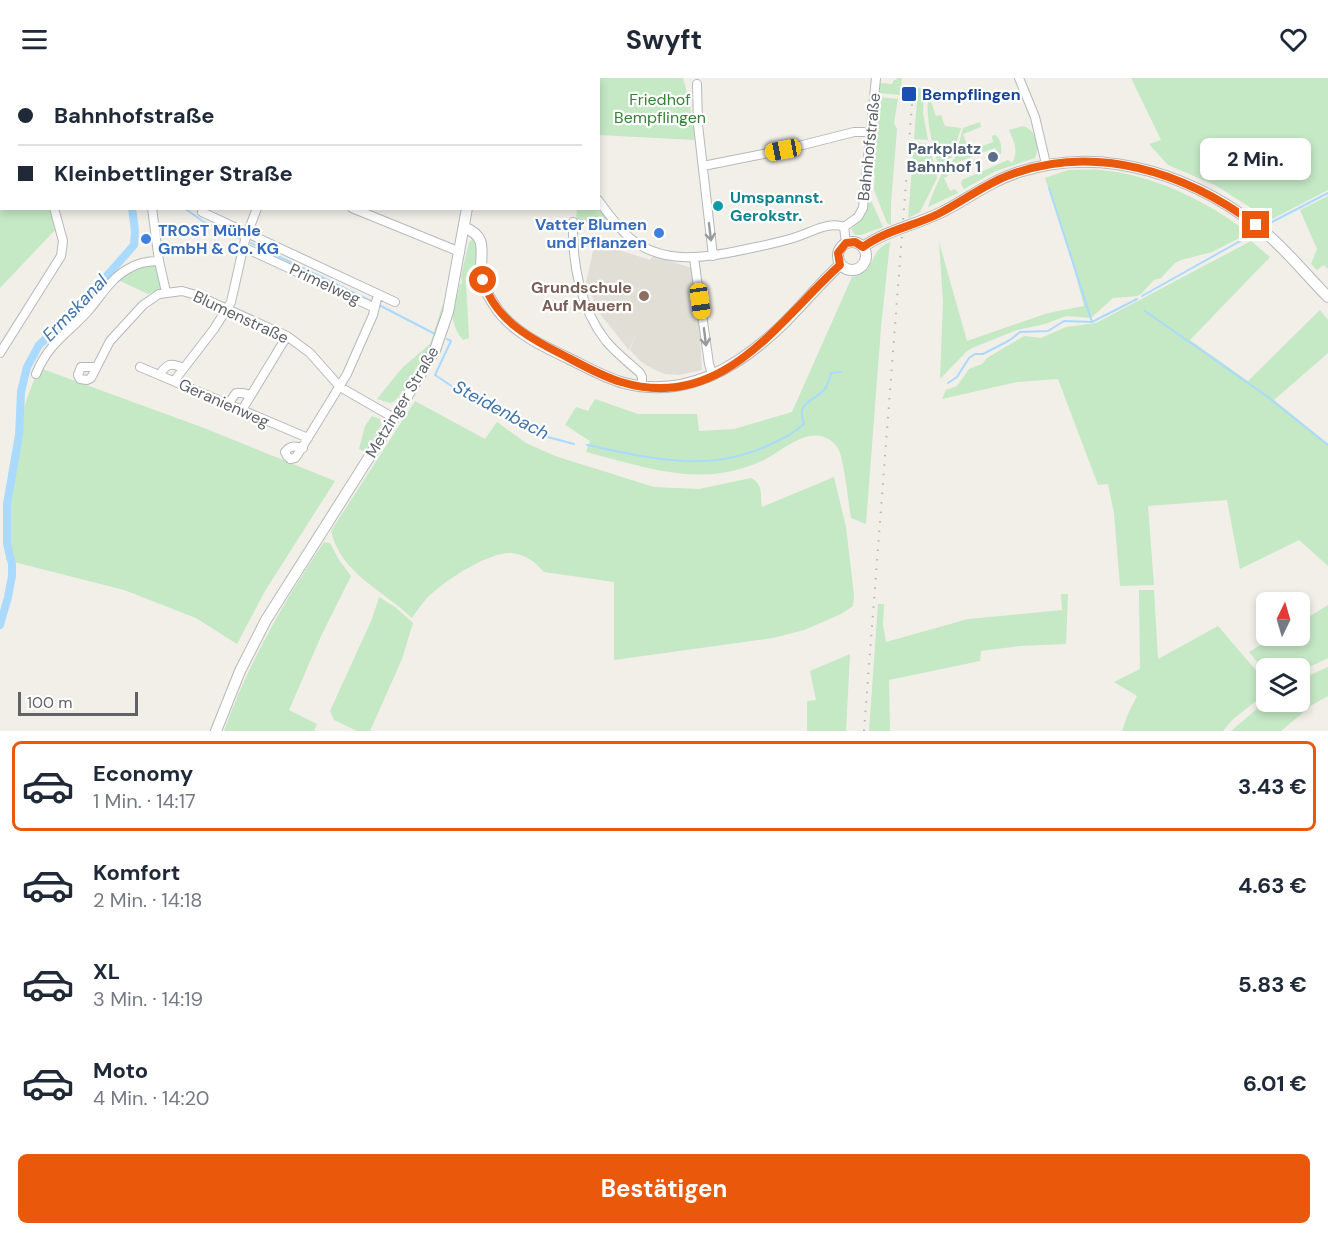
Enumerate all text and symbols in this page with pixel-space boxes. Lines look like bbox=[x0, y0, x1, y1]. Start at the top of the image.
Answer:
text: Swyft bbox=[626, 22, 702, 57]
icon: menu bbox=[18, 23, 51, 56]
icon: heart bbox=[1277, 23, 1310, 56]
place label: Bempflingen bbox=[922, 84, 1021, 105]
marker: Bempflingen bbox=[900, 85, 918, 103]
park label: Friedhof Bempflingen bbox=[614, 89, 706, 128]
street label: Bahnhofstraße bbox=[853, 92, 885, 202]
text: Bahnhofstraße bbox=[54, 101, 215, 130]
car bbox=[764, 138, 802, 162]
place label: Parkplatz Bahnhof 1 bbox=[906, 138, 981, 177]
callout: 2 Min. bbox=[1200, 138, 1312, 180]
text: 2 Min. bbox=[1227, 146, 1284, 172]
marker: Parkplatz Bahnhof 1 bbox=[986, 150, 1000, 164]
text: Kleinbettlinger Straße bbox=[54, 159, 293, 188]
place label: Umspannst. Gerokstr. bbox=[730, 187, 823, 226]
marker: Umspannst. Gerokstr. bbox=[711, 199, 725, 213]
route end bbox=[1242, 211, 1269, 238]
place label: Vatter Blumen und Pflanzen bbox=[535, 214, 647, 253]
place label: TROST Mühle GmbH & Co. KG bbox=[158, 220, 279, 259]
one-way arrow bbox=[705, 221, 716, 241]
marker: Vatter Blumen und Pflanzen bbox=[652, 226, 666, 240]
marker: TROST Mühle GmbH & Co. KG bbox=[139, 232, 153, 246]
street label: Primelweg bbox=[286, 258, 364, 310]
route start bbox=[469, 266, 496, 293]
water label: Ermskanal bbox=[37, 269, 114, 347]
place label: Grundschule Auf Mauern bbox=[531, 277, 632, 316]
car bbox=[689, 282, 711, 320]
street label: Blumenstraße bbox=[190, 286, 292, 348]
marker: Grundschule Auf Mauern bbox=[637, 289, 651, 303]
one-way arrow bbox=[700, 327, 711, 346]
street label: Metzinger Straße bbox=[360, 342, 444, 462]
street label: Geranienweg bbox=[175, 374, 273, 432]
water label: Steidenbach bbox=[449, 375, 553, 445]
north arrow bbox=[1256, 592, 1310, 646]
map controls bbox=[1256, 592, 1310, 712]
button: layers bbox=[1256, 658, 1310, 712]
scale bar bbox=[18, 689, 138, 716]
text: 100 m bbox=[27, 692, 72, 713]
icon: car bbox=[21, 759, 75, 813]
text: Economy bbox=[93, 759, 193, 788]
text: 3.43 € bbox=[1238, 772, 1307, 801]
text: 1 Min. · 14:17 bbox=[93, 788, 196, 814]
icon: car bbox=[21, 858, 75, 912]
text: Komfort bbox=[93, 858, 180, 887]
text: 4.63 € bbox=[1238, 871, 1307, 900]
text: 2 Min. · 14:18 bbox=[93, 887, 202, 913]
icon: car bbox=[21, 957, 75, 1011]
text: XL bbox=[93, 957, 120, 986]
text: 5.83 € bbox=[1238, 970, 1307, 999]
text: 3 Min. · 14:19 bbox=[93, 986, 203, 1012]
icon: car bbox=[21, 1056, 75, 1110]
text: Moto bbox=[93, 1056, 148, 1085]
text: 6.01 € bbox=[1243, 1069, 1307, 1098]
text: 4 Min. · 14:20 bbox=[93, 1085, 210, 1111]
button: Bestätigen bbox=[18, 1154, 1310, 1223]

